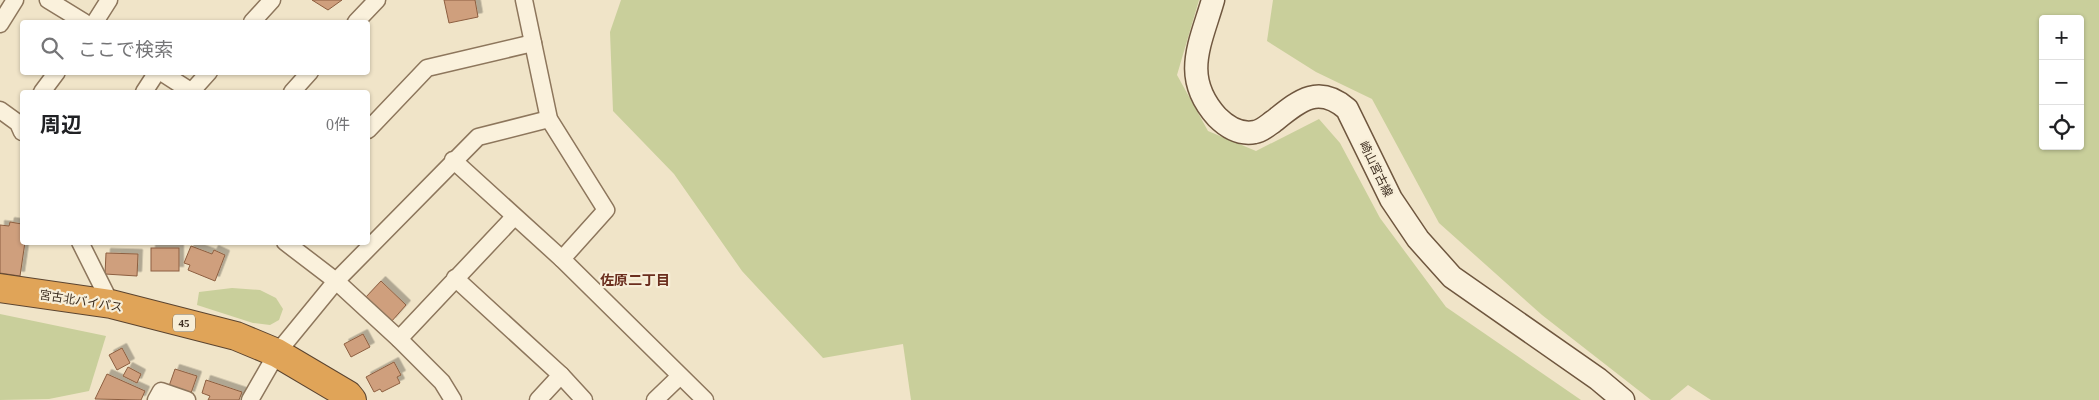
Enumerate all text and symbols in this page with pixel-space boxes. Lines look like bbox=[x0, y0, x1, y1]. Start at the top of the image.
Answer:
map controls bbox=[2039, 15, 2084, 150]
button: + bbox=[2039, 15, 2084, 60]
search box bbox=[20, 20, 370, 75]
icon: search bbox=[38, 34, 66, 62]
text: ここで検索 bbox=[78, 39, 173, 60]
button: − bbox=[2039, 60, 2084, 105]
button: locate bbox=[2039, 105, 2084, 150]
text: 周辺 bbox=[40, 113, 82, 137]
text: 0件 bbox=[326, 116, 350, 133]
street label: 崎山宮古線 bbox=[1357, 139, 1395, 199]
district label: 佐原二丁目 bbox=[600, 273, 670, 288]
street label: 宮古北バイパス bbox=[39, 288, 123, 314]
road number: 45 bbox=[173, 314, 195, 332]

